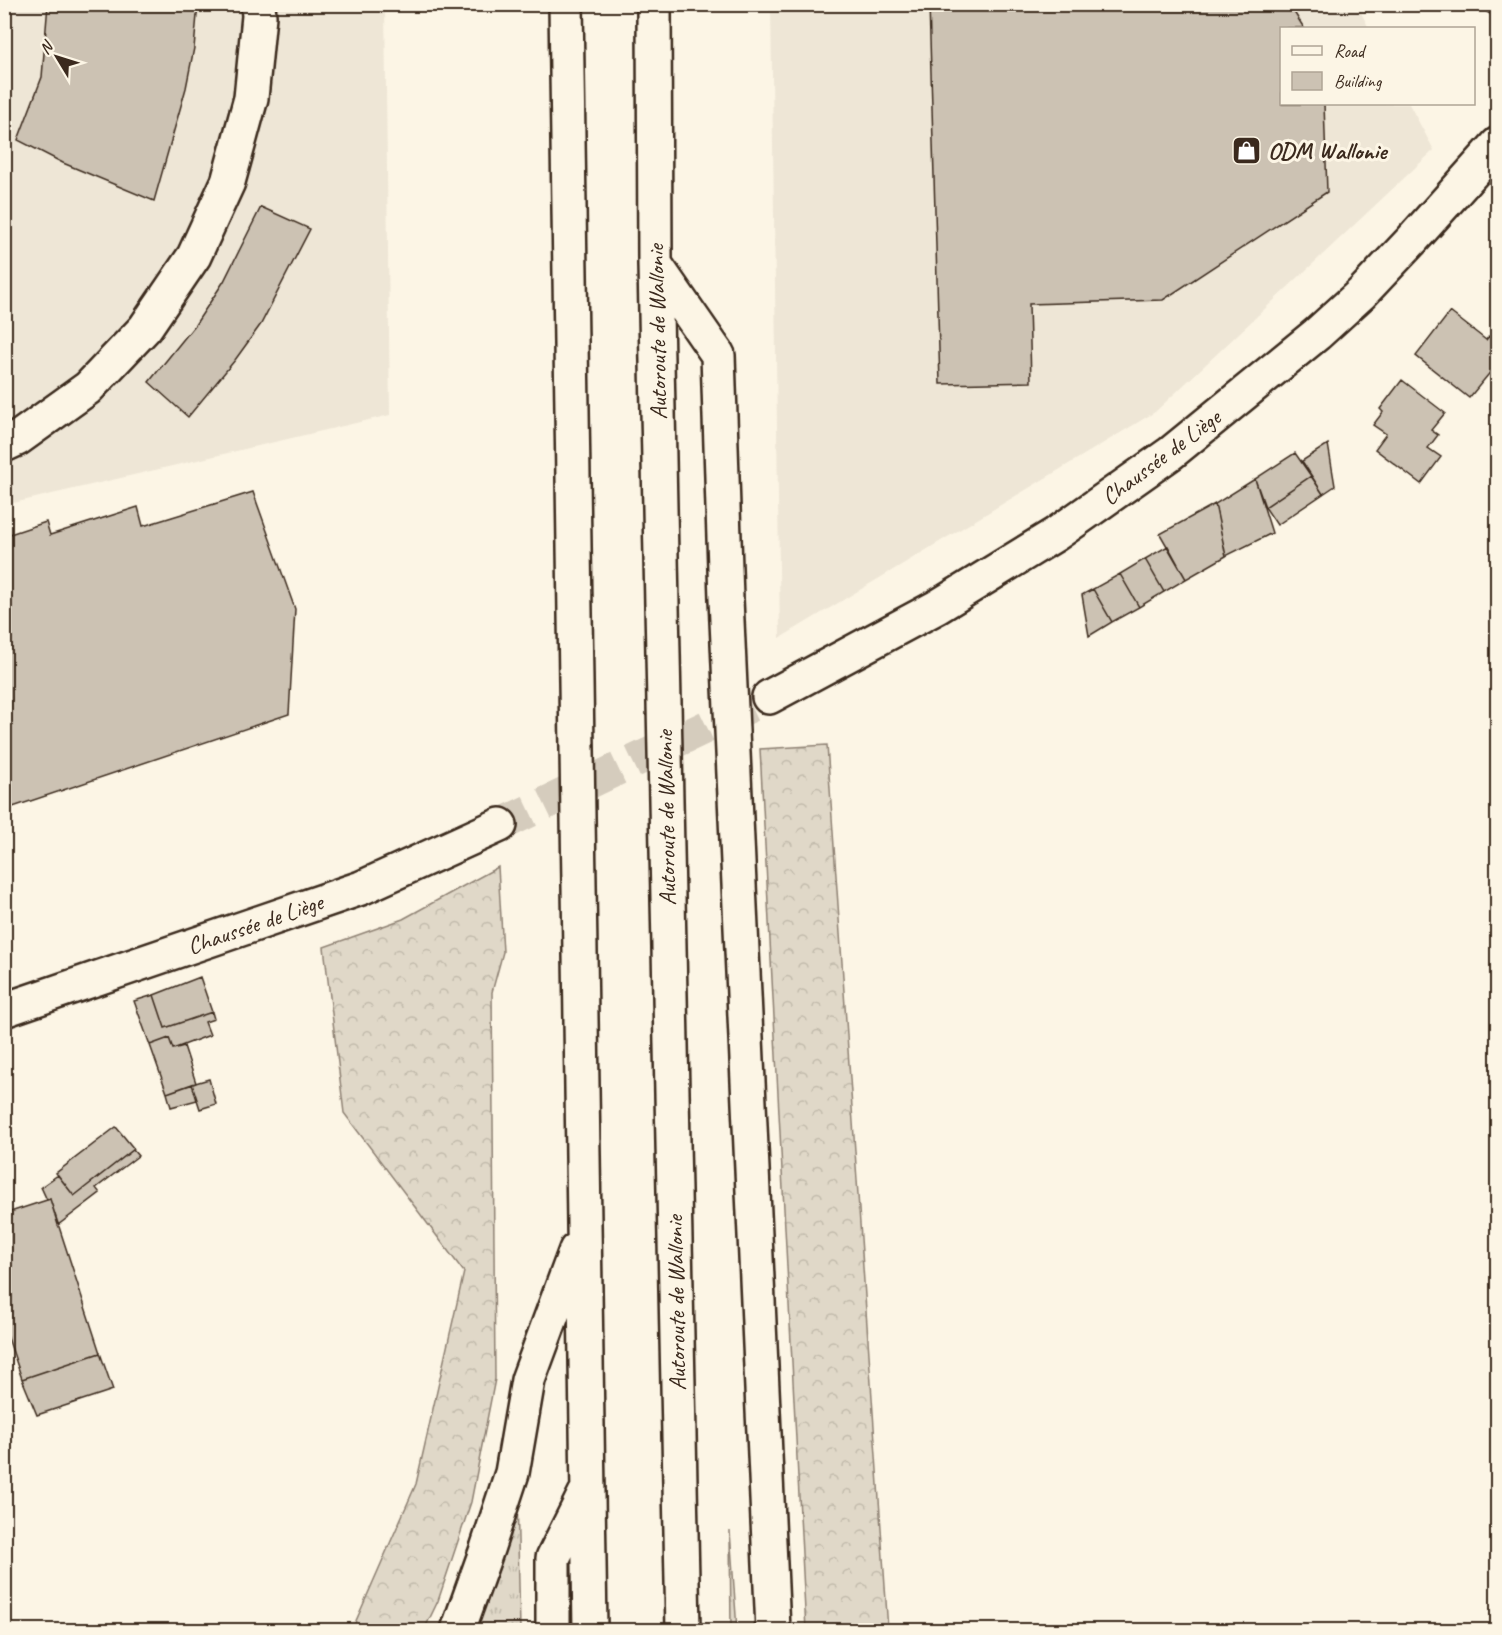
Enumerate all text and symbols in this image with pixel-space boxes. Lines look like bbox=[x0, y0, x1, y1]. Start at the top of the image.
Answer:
north arrow bbox=[27, 27, 87, 87]
legend bbox=[1280, 27, 1475, 105]
text: N bbox=[35, 36, 59, 58]
text: Road bbox=[1334, 40, 1367, 62]
text: Building bbox=[1334, 70, 1383, 92]
shop icon: ODM Wallonie bbox=[1231, 135, 1263, 167]
place label: ODM Wallonie bbox=[1268, 136, 1388, 166]
street label: Autoroute de Wallonie bbox=[640, 242, 674, 420]
street label: Chaussée de Liège bbox=[1095, 401, 1228, 512]
street label: Autoroute de Wallonie bbox=[649, 728, 683, 906]
street label: Chaussée de Liège bbox=[183, 886, 329, 961]
street label: Autoroute de Wallonie bbox=[659, 1213, 693, 1391]

